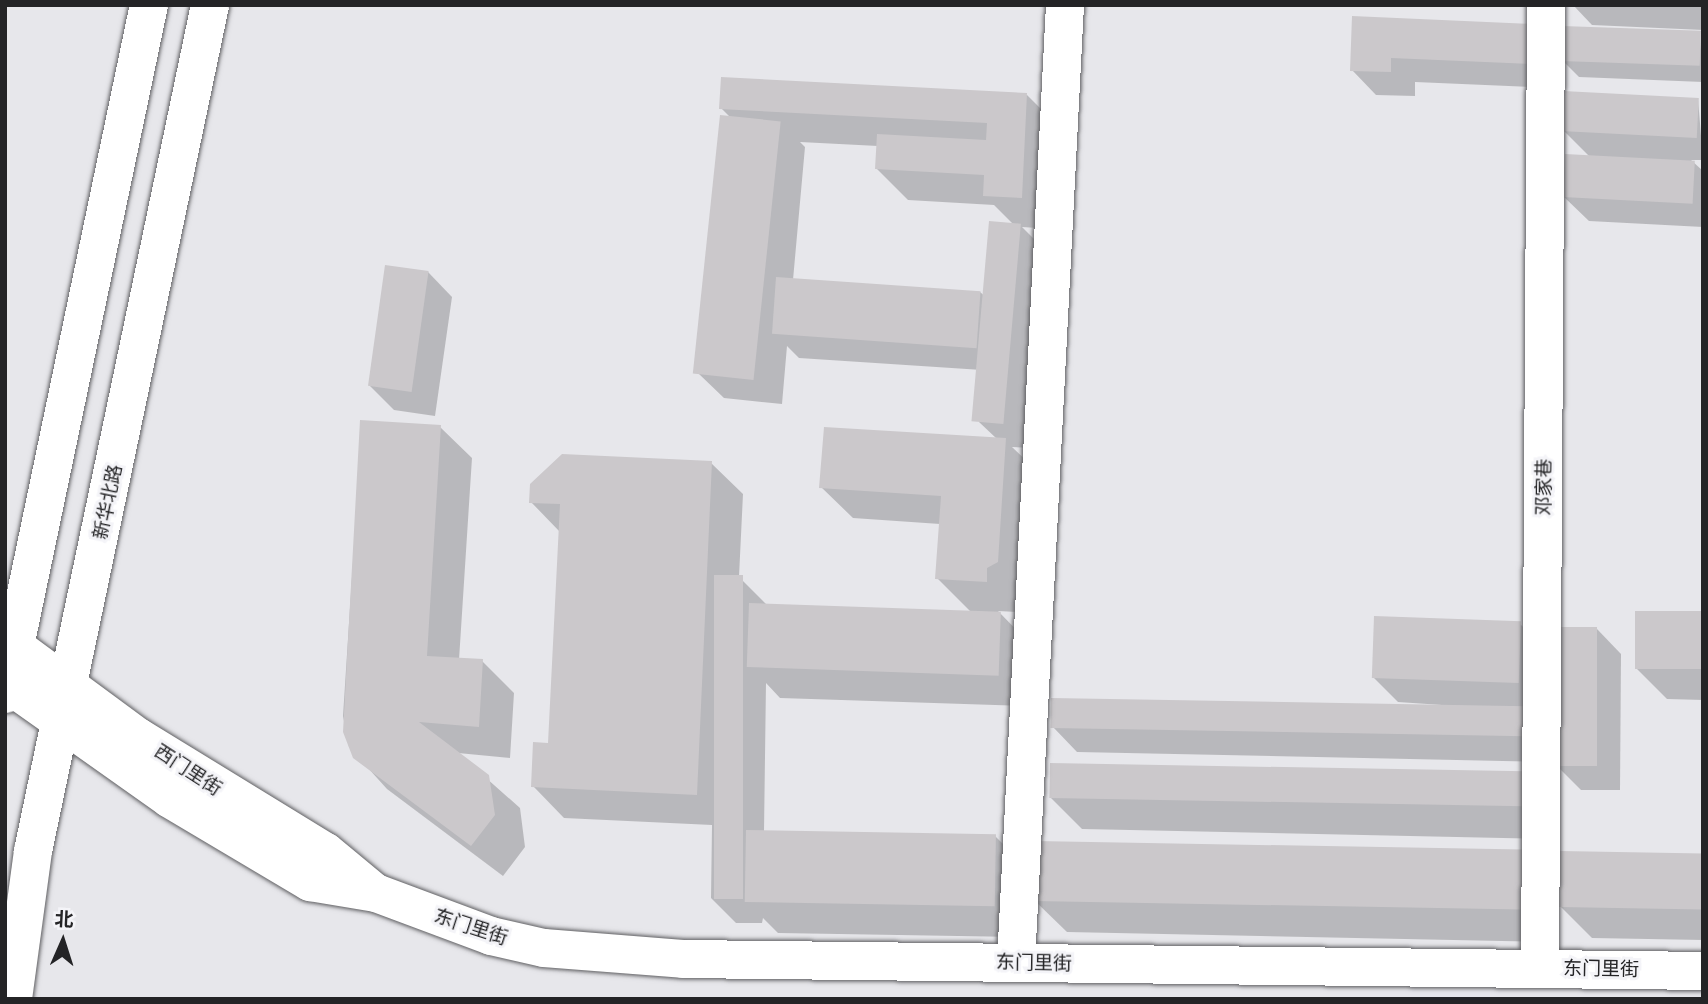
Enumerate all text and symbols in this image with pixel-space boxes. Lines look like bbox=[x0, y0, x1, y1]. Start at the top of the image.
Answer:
street label: 邓家巷 bbox=[1532, 458, 1556, 516]
street label: 新华北路 bbox=[89, 462, 127, 542]
street label: 西门里街 bbox=[150, 740, 226, 800]
street label: 东门里街 bbox=[431, 904, 511, 950]
north arrow bbox=[28, 906, 98, 976]
text: 北 bbox=[54, 908, 74, 932]
street label: 东门里街 bbox=[996, 951, 1072, 975]
street label: 东门里街 bbox=[1563, 957, 1639, 981]

